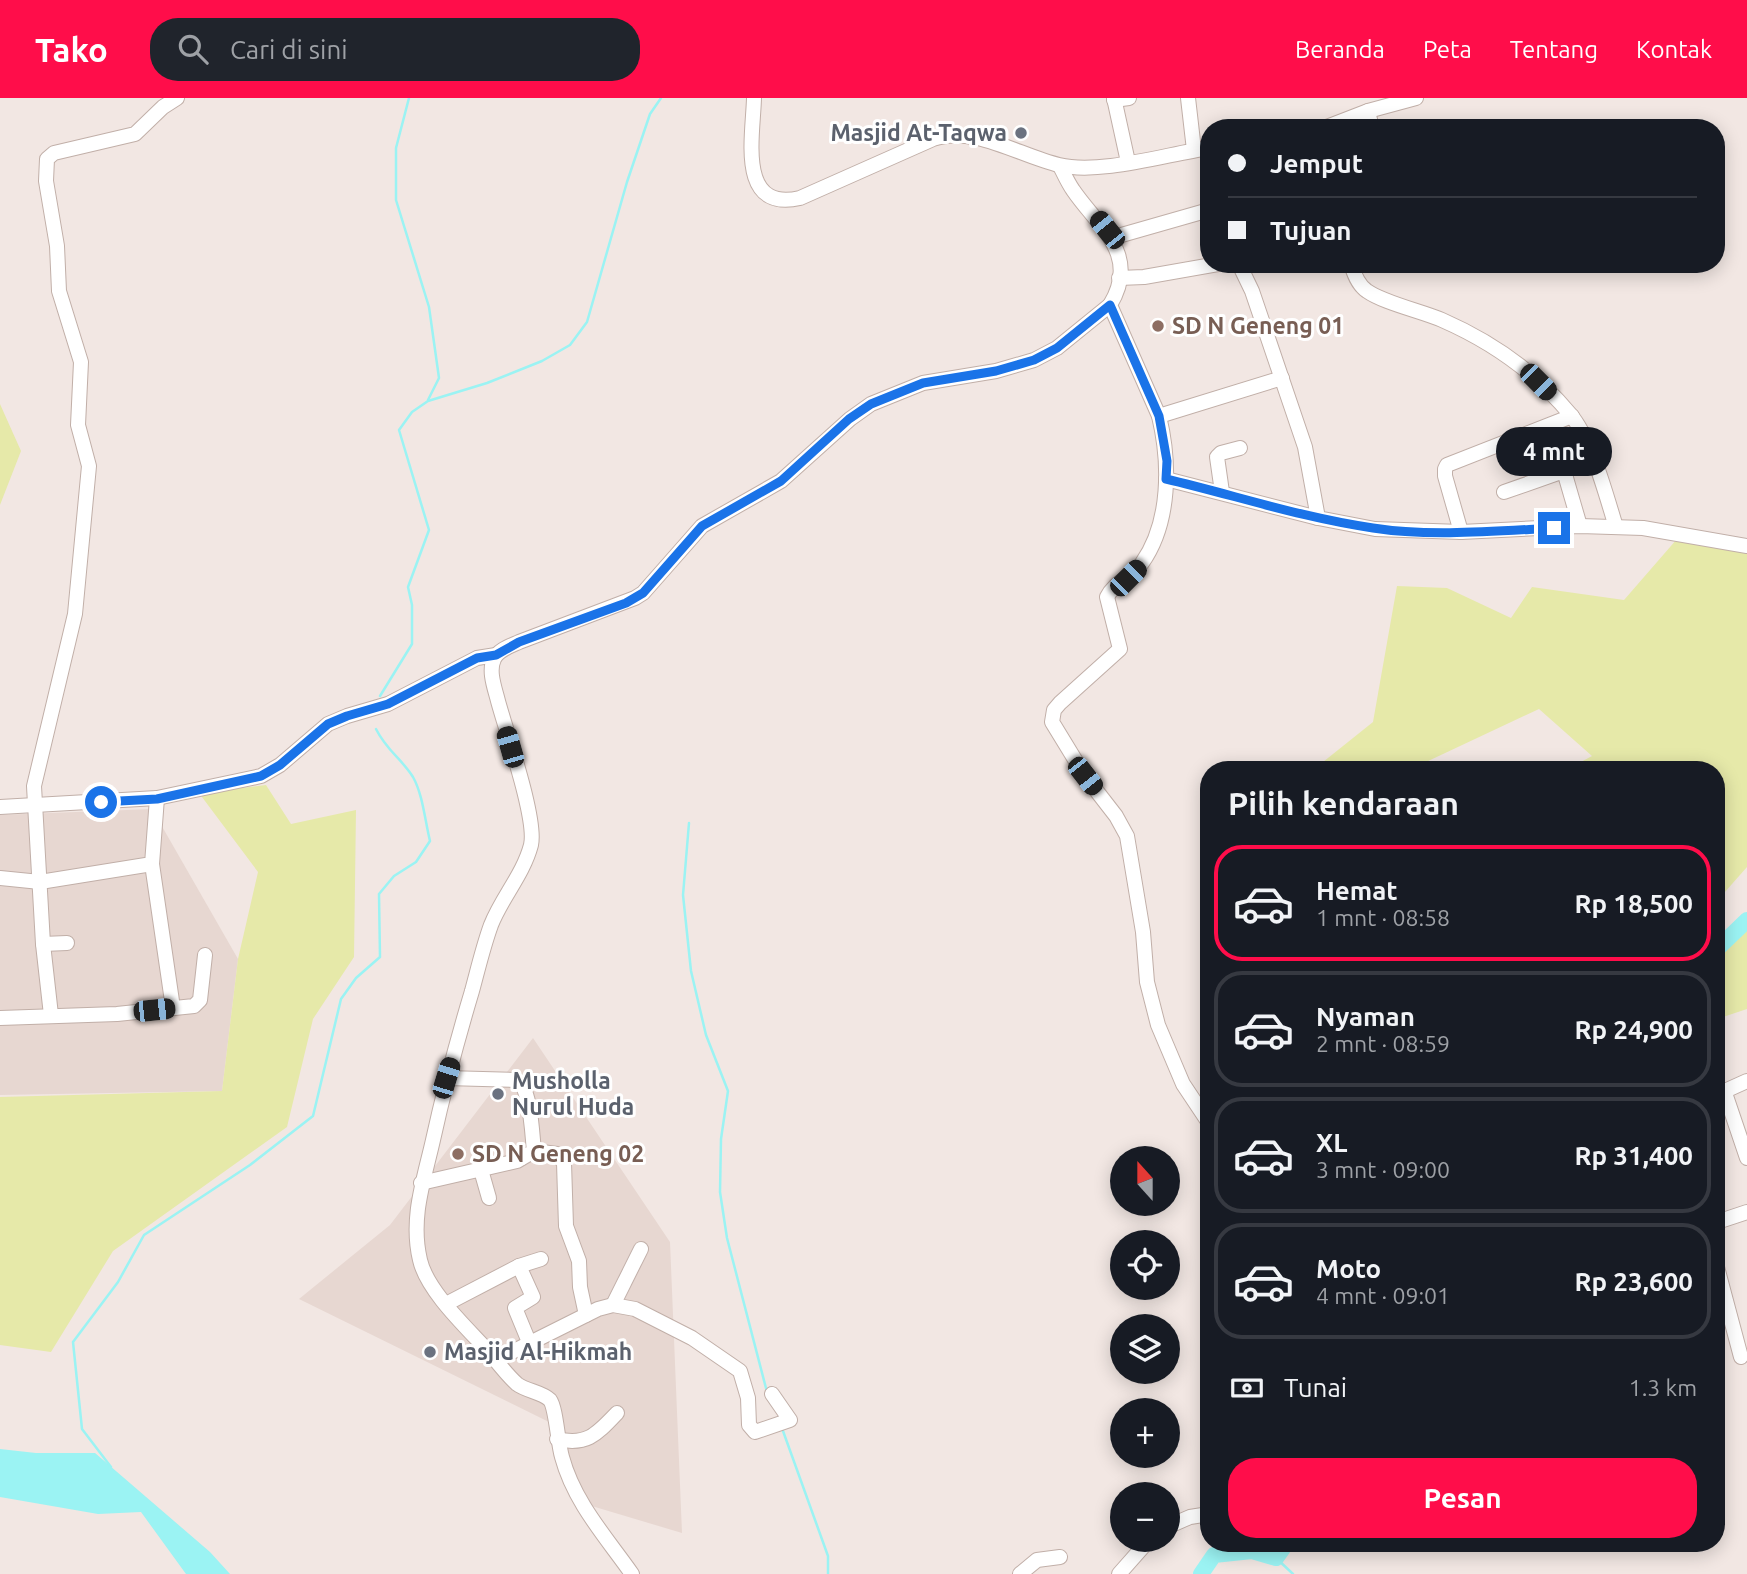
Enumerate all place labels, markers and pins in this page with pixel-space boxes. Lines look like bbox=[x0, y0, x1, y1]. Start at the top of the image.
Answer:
place label: Masjid At-Taqwa bbox=[830, 120, 1007, 145]
marker: Masjid At-Taqwa bbox=[1013, 125, 1029, 141]
place label: SD N Geneng 01 bbox=[1172, 313, 1344, 338]
marker: SD N Geneng 01 bbox=[1150, 318, 1166, 334]
place label: Musholla Nurul Huda bbox=[512, 1068, 634, 1119]
marker: Musholla Nurul Huda bbox=[490, 1086, 506, 1102]
place label: SD N Geneng 02 bbox=[472, 1141, 644, 1166]
marker: SD N Geneng 02 bbox=[450, 1146, 466, 1162]
place label: Masjid Al-Hikmah bbox=[444, 1339, 632, 1364]
marker: Masjid Al-Hikmah bbox=[422, 1344, 438, 1360]

